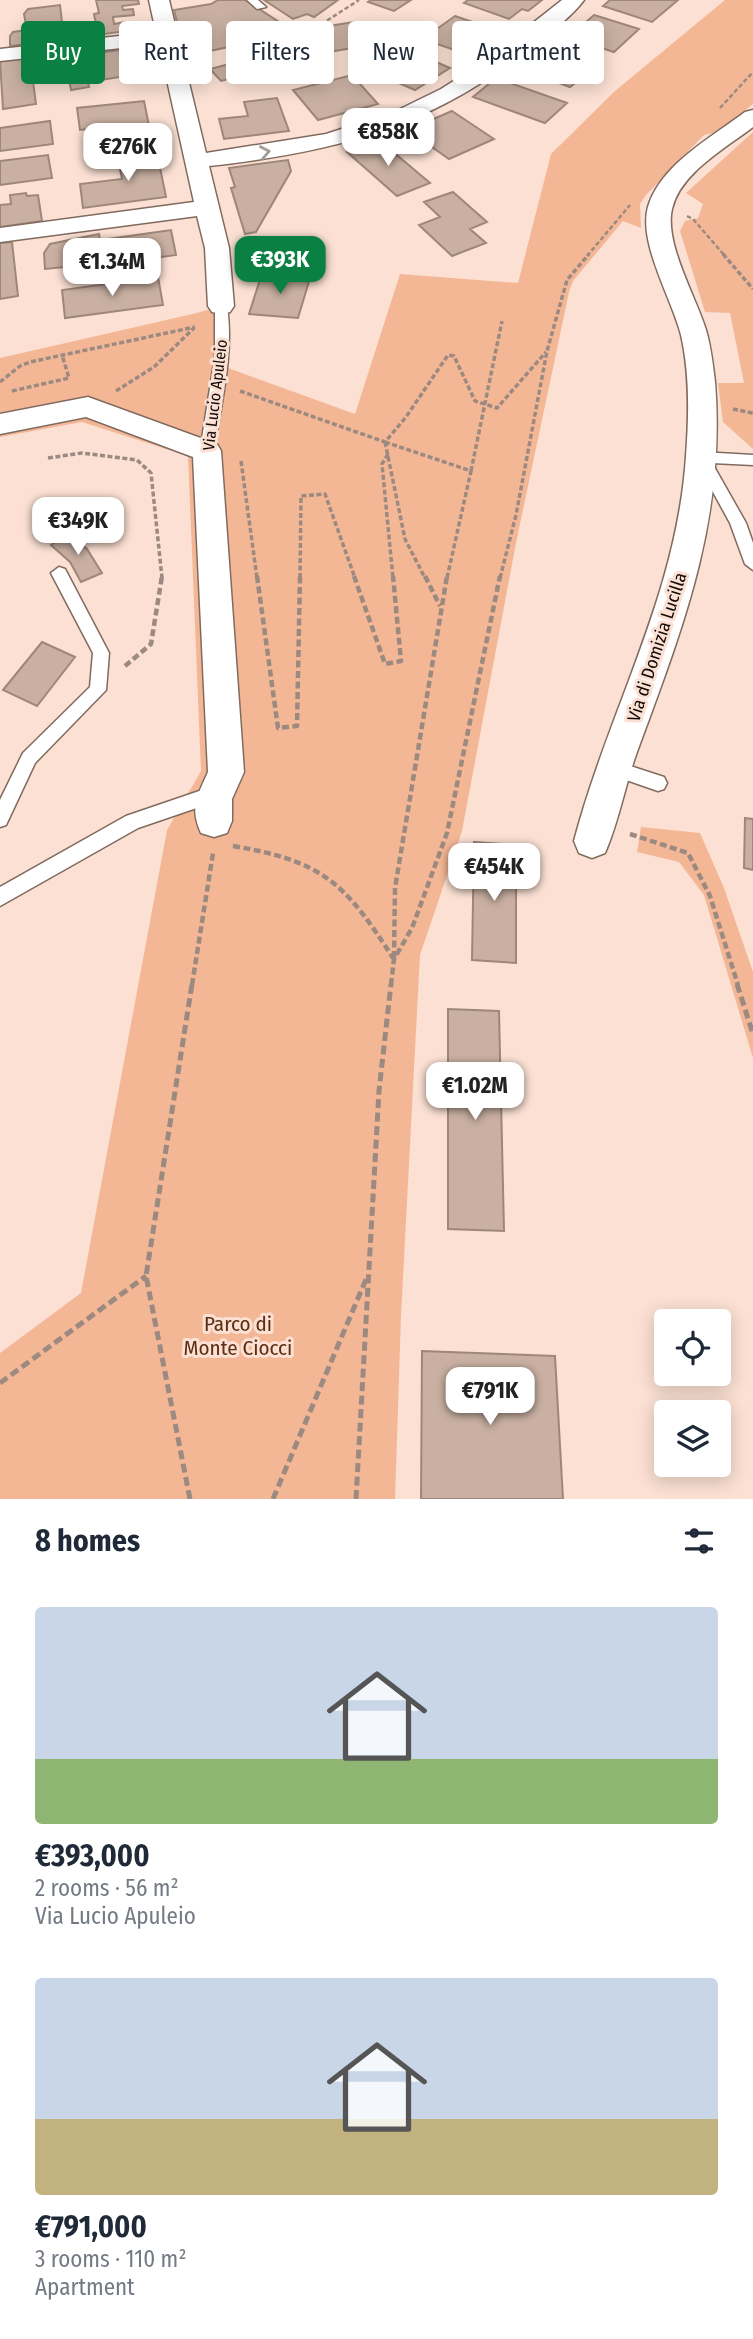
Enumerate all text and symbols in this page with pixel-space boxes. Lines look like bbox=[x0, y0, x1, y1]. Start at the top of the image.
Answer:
chip: Buy bbox=[21, 21, 105, 84]
chip: Rent bbox=[119, 21, 212, 84]
chip: Filters bbox=[226, 21, 334, 84]
chip: New bbox=[348, 21, 438, 84]
chip: Apartment bbox=[452, 21, 604, 84]
pin: €858K bbox=[339, 108, 437, 168]
text: €858K bbox=[358, 117, 418, 145]
pin: €276K bbox=[79, 124, 177, 183]
text: €276K bbox=[99, 132, 157, 160]
one-way arrow bbox=[259, 145, 271, 160]
pin: €393K bbox=[231, 236, 329, 296]
pin: €1.34M bbox=[55, 238, 169, 298]
text: €393K bbox=[251, 245, 309, 273]
text: €1.34M bbox=[79, 247, 145, 275]
street label: Via Lucio Apuleio bbox=[199, 338, 231, 452]
pin: €349K bbox=[29, 498, 127, 557]
text: €349K bbox=[48, 506, 108, 534]
street label: Via di Domizia Lucilla bbox=[622, 569, 692, 724]
pin: €454K bbox=[445, 844, 543, 903]
text: €454K bbox=[464, 852, 524, 880]
pin: €1.02M bbox=[418, 1062, 532, 1122]
text: €1.02M bbox=[442, 1071, 508, 1099]
map controls bbox=[654, 1309, 731, 1477]
button: locate bbox=[654, 1309, 731, 1386]
park label: Parco di Monte Ciocci bbox=[184, 1311, 292, 1361]
pin: €791K bbox=[441, 1368, 539, 1427]
text: €791K bbox=[462, 1376, 518, 1404]
button: layers bbox=[654, 1400, 731, 1477]
icon: filters bbox=[680, 1522, 718, 1560]
text: 8 homes bbox=[35, 1523, 140, 1559]
icon: home bbox=[314, 1653, 440, 1779]
text: €393,000 bbox=[35, 1838, 150, 1874]
text: 2 rooms · 56 m² bbox=[35, 1874, 179, 1902]
text: Via Lucio Apuleio bbox=[35, 1902, 196, 1930]
icon: home bbox=[314, 2024, 440, 2150]
text: €791,000 bbox=[35, 2209, 147, 2245]
text: 3 rooms · 110 m² bbox=[35, 2245, 186, 2273]
text: Apartment bbox=[35, 2273, 135, 2301]

